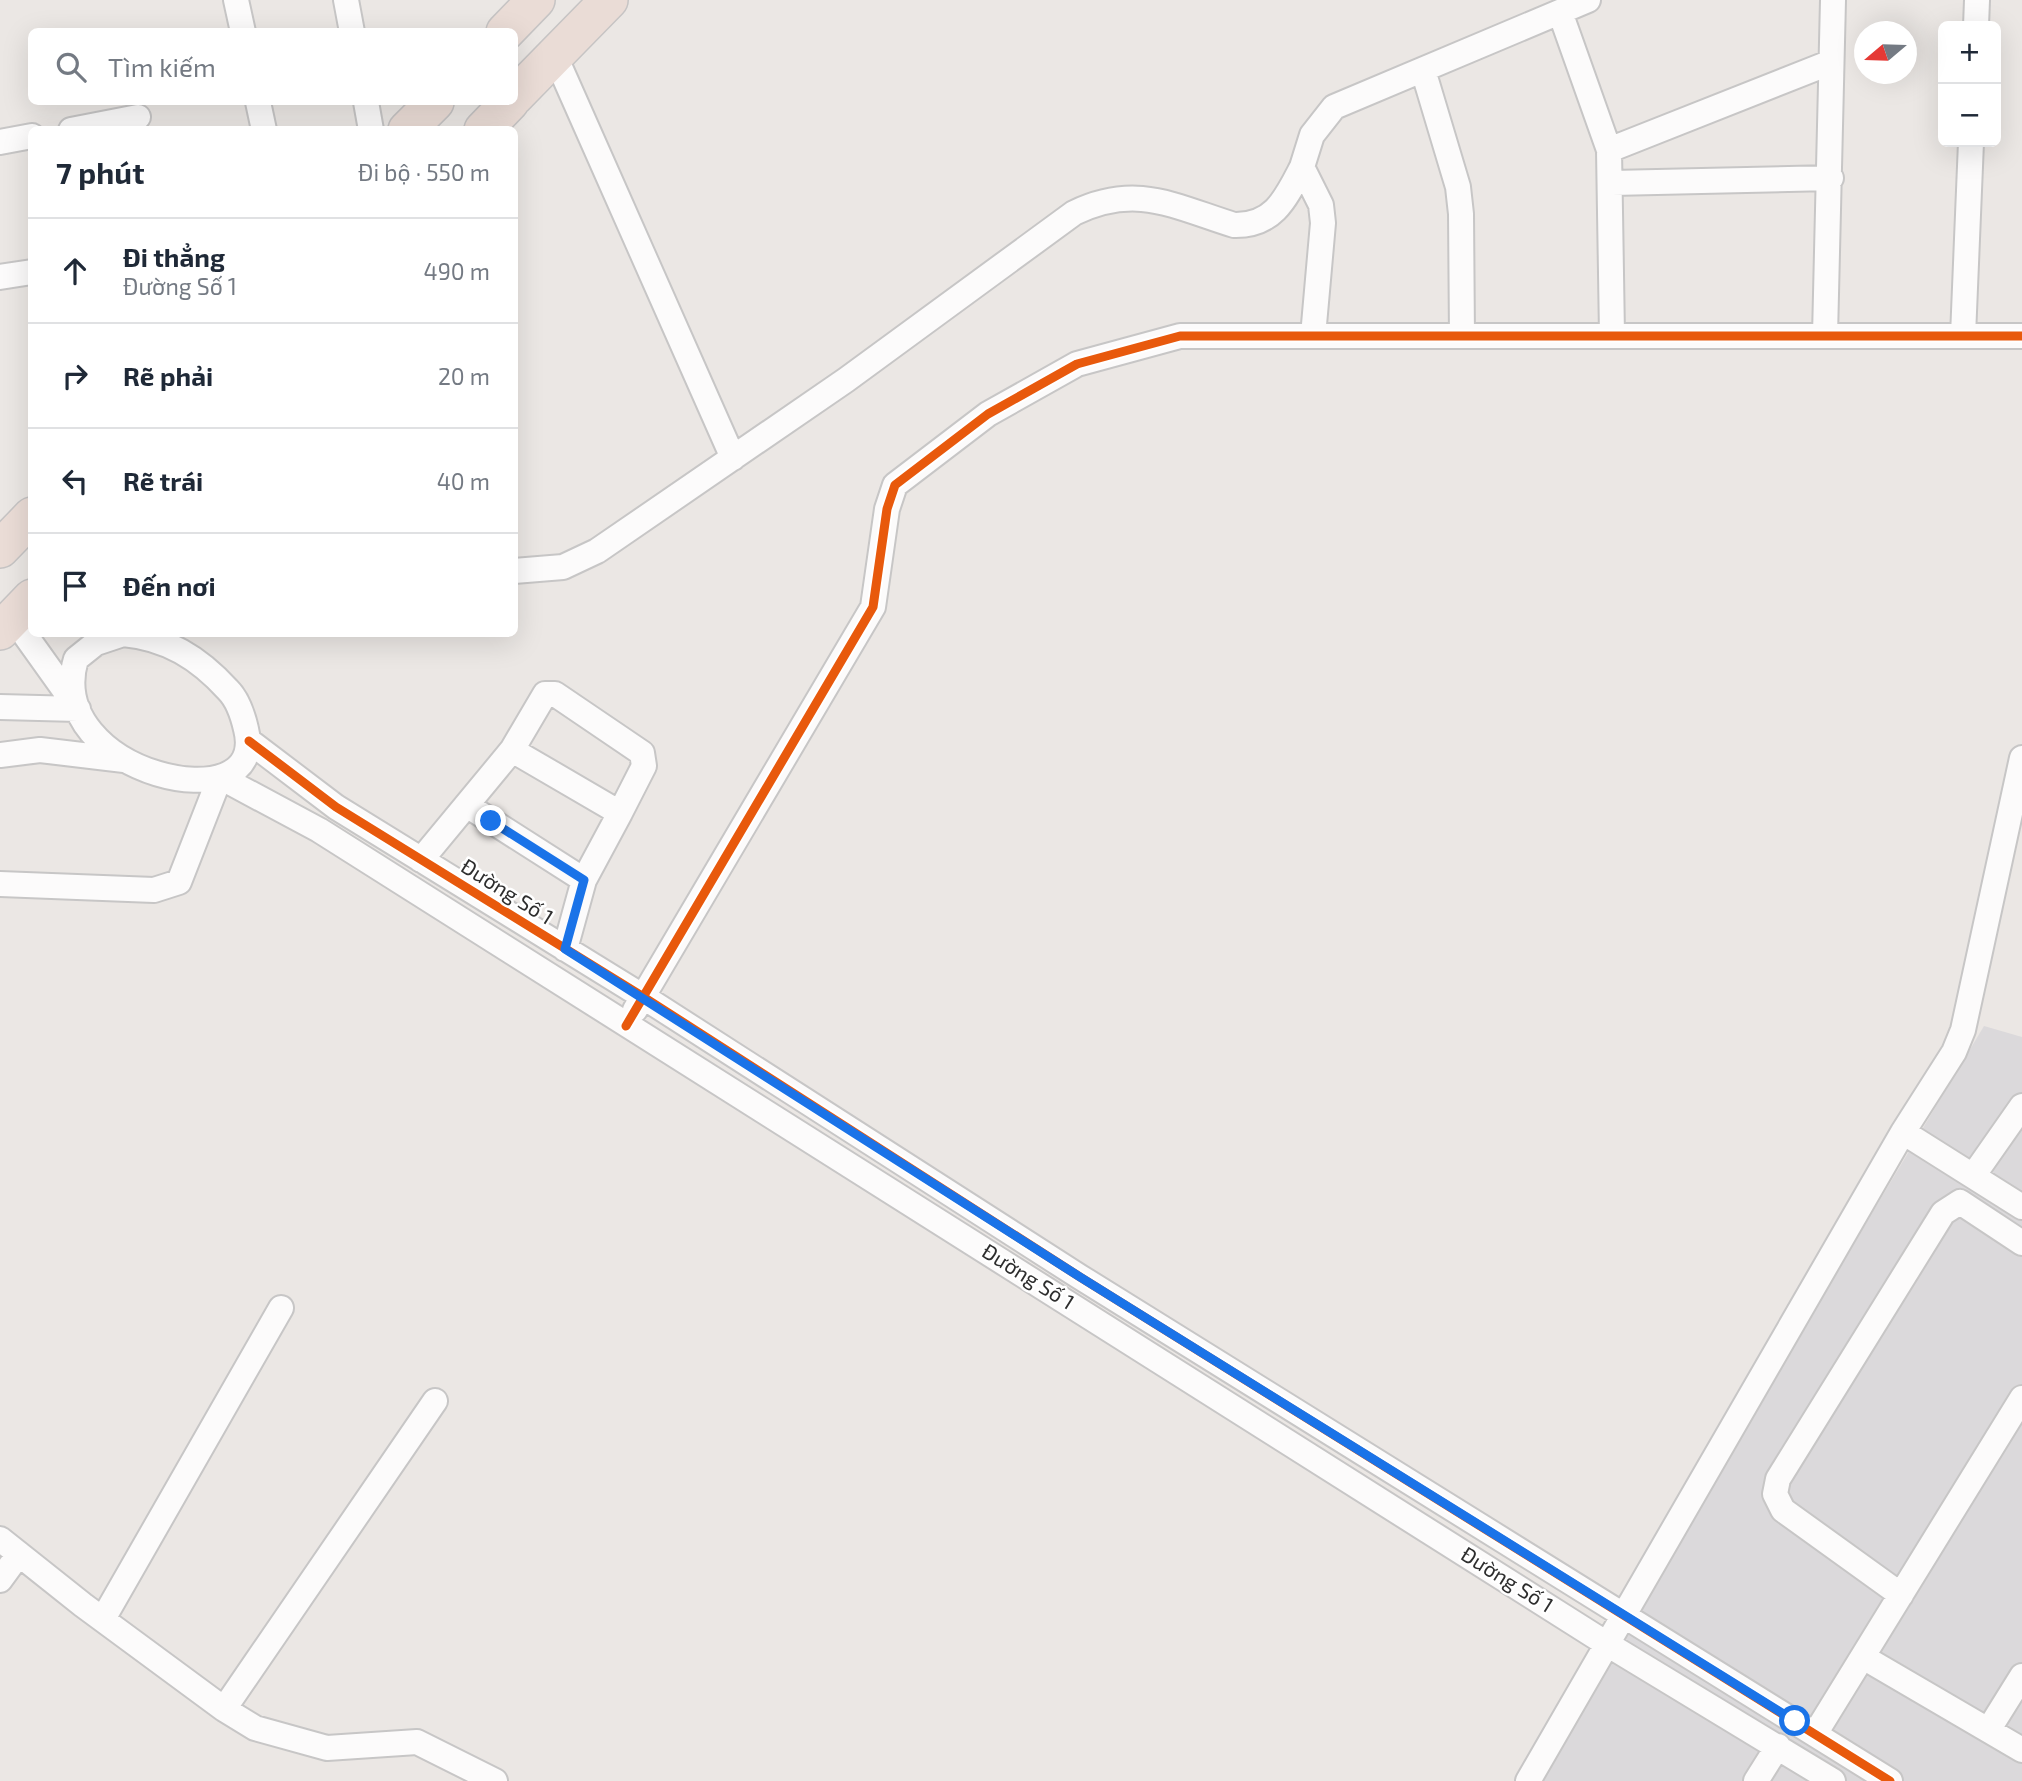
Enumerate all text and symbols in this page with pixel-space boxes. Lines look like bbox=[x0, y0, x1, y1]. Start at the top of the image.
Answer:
north arrow bbox=[1854, 21, 1917, 84]
map controls bbox=[1938, 21, 2001, 147]
button: + bbox=[1938, 21, 2001, 84]
search box bbox=[28, 28, 518, 105]
icon: search bbox=[52, 48, 90, 86]
text: Tìm kiếm bbox=[108, 51, 216, 82]
button: − bbox=[1938, 84, 2001, 147]
text: 7 phút bbox=[56, 154, 144, 190]
text: Đi bộ · 550 m bbox=[358, 158, 490, 186]
text: Đi thẳng bbox=[123, 241, 225, 272]
icon: ahead bbox=[56, 252, 94, 290]
text: 490 m bbox=[424, 257, 490, 285]
text: Đường Số 1 bbox=[123, 272, 237, 300]
icon: right bbox=[56, 357, 94, 395]
text: Rẽ phải bbox=[123, 360, 213, 391]
text: 20 m bbox=[438, 362, 490, 390]
icon: left bbox=[56, 462, 94, 500]
text: Rẽ trái bbox=[123, 465, 203, 496]
text: 40 m bbox=[437, 467, 490, 495]
icon: arrive bbox=[56, 567, 94, 605]
text: Đến nơi bbox=[123, 570, 216, 601]
route end bbox=[475, 805, 506, 836]
street label: Đường Số 1 bbox=[457, 853, 559, 929]
street label: Đường Số 1 bbox=[978, 1238, 1080, 1314]
street label: Đường Số 1 bbox=[1457, 1541, 1559, 1617]
route start bbox=[1779, 1705, 1810, 1736]

